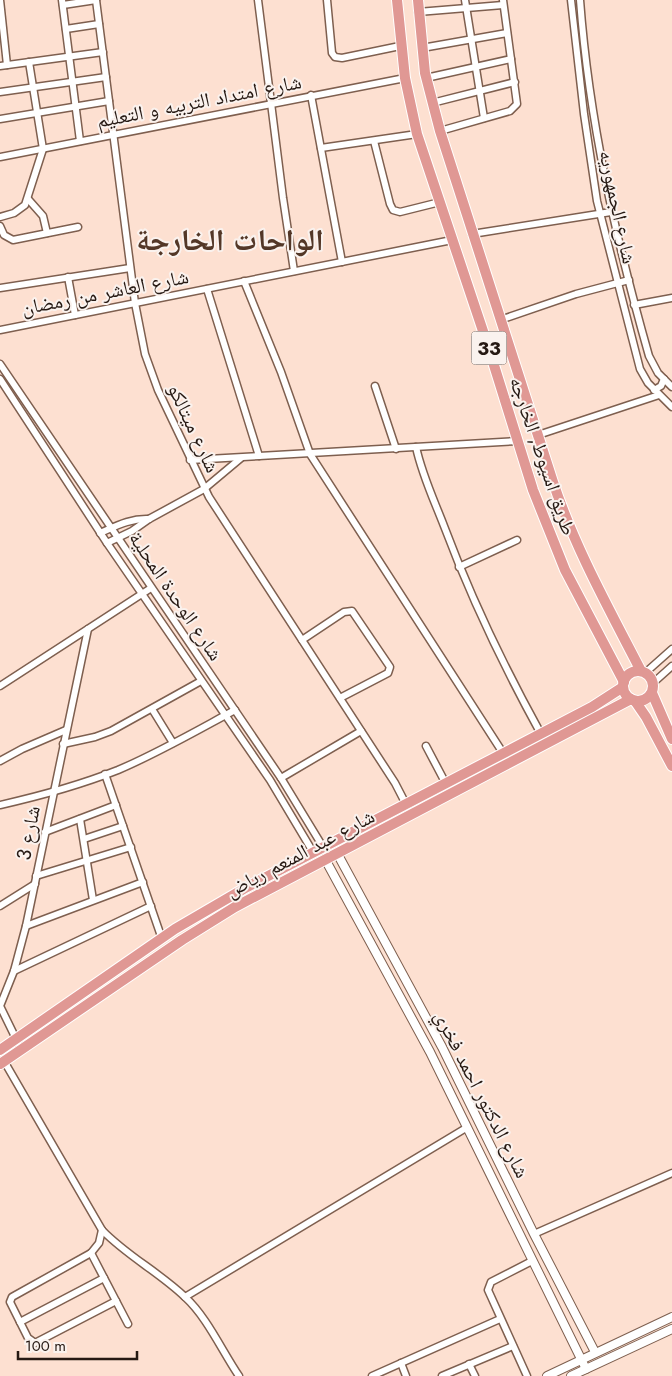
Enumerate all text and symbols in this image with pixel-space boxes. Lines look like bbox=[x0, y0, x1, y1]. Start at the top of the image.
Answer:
street label: شارع امتداد التربيه و التعليم bbox=[94, 67, 304, 136]
street label: شارع الجمهوريه bbox=[591, 148, 644, 266]
district label: الواحات الخارجة bbox=[136, 218, 324, 261]
street label: شارع العاشر من رمضان bbox=[19, 262, 191, 323]
road number: 33 bbox=[472, 332, 506, 364]
street label: طريق اسيوط, الخارجه bbox=[502, 373, 583, 539]
street label: شارع ميتالكو bbox=[160, 379, 227, 478]
street label: شارع الوحدة المحلية bbox=[121, 526, 230, 667]
street label: شارع عبد المنعم رياض bbox=[221, 802, 380, 905]
street label: شارع 3 bbox=[9, 803, 48, 863]
street label: شارع الدكتور احمد فخري bbox=[426, 1005, 536, 1183]
scale bar bbox=[18, 1328, 136, 1360]
text: 100 m bbox=[25, 1335, 66, 1357]

